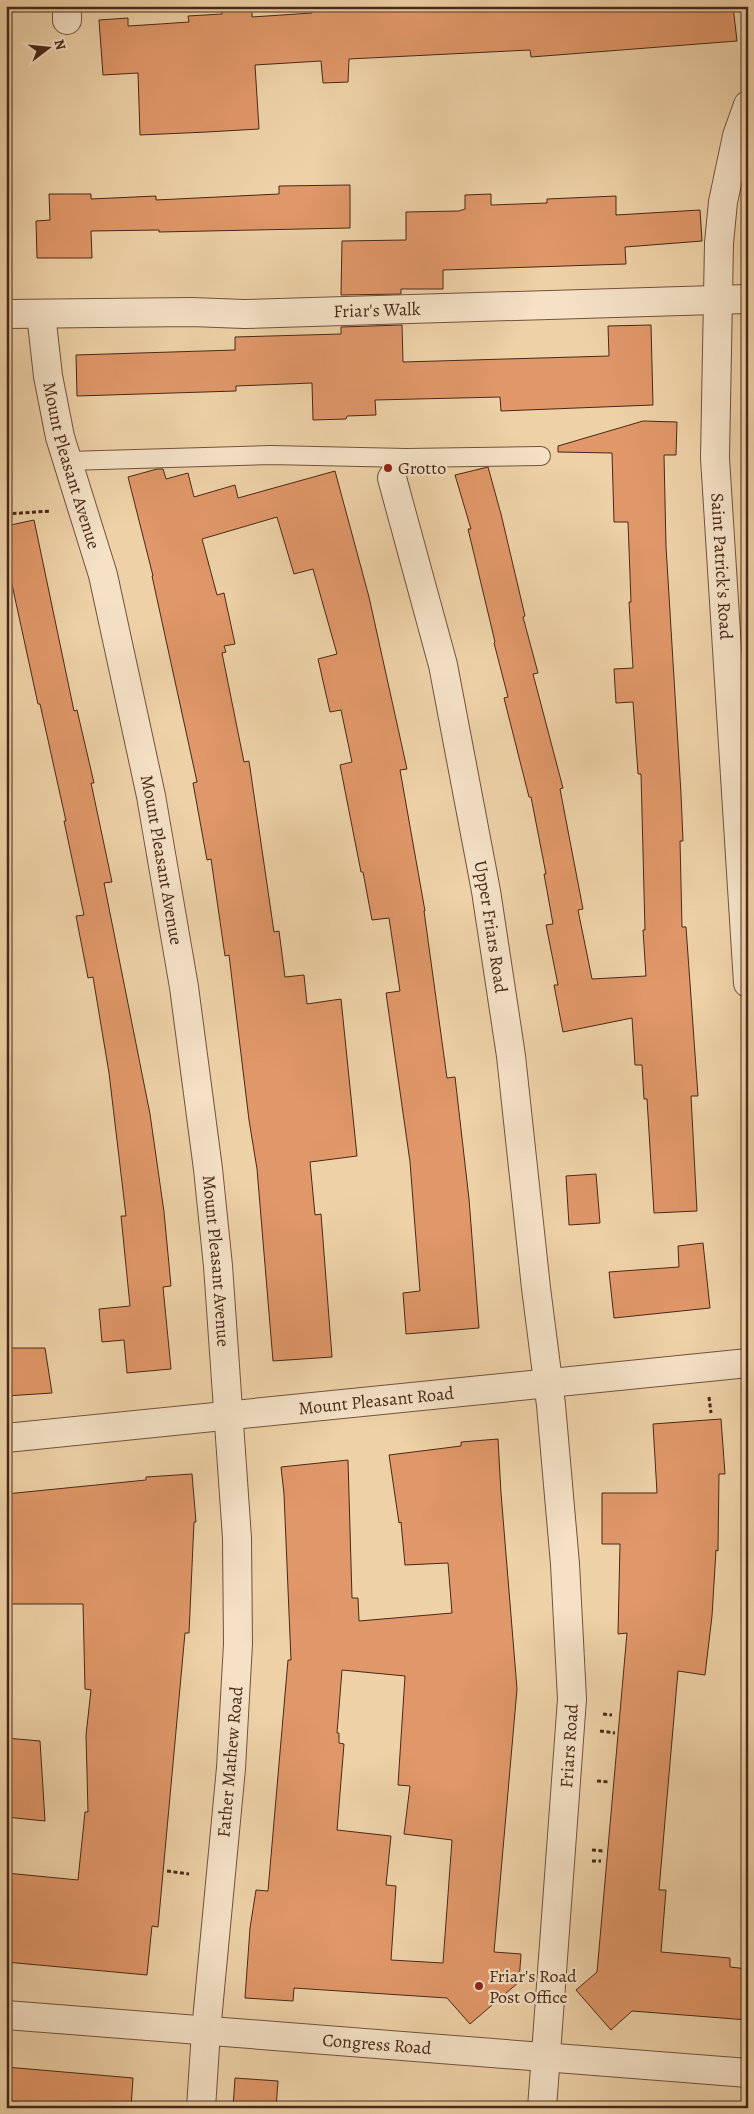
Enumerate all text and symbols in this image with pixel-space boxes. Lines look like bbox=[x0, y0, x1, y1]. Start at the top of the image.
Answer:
north arrow bbox=[22, 22, 72, 72]
text: N bbox=[49, 37, 71, 52]
street label: Friar's Walk bbox=[333, 297, 421, 323]
street label: Mount Pleasant Avenue bbox=[37, 380, 106, 552]
place label: Grotto bbox=[398, 456, 446, 480]
marker: Grotto bbox=[382, 462, 394, 474]
street label: Saint Patrick's Road bbox=[705, 492, 738, 641]
street label: Mount Pleasant Avenue bbox=[135, 772, 189, 947]
street label: Upper Friars Road bbox=[468, 858, 513, 995]
street label: Mount Pleasant Avenue bbox=[197, 1174, 236, 1348]
street label: Mount Pleasant Road bbox=[297, 1381, 455, 1420]
street label: Father Mathew Road bbox=[211, 1685, 249, 1839]
street label: Friars Road bbox=[554, 1703, 584, 1789]
place label: Friar's Road Post Office bbox=[489, 1964, 577, 2009]
marker: Friar's Road Post Office bbox=[473, 1980, 485, 1992]
street label: Congress Road bbox=[322, 2028, 433, 2060]

